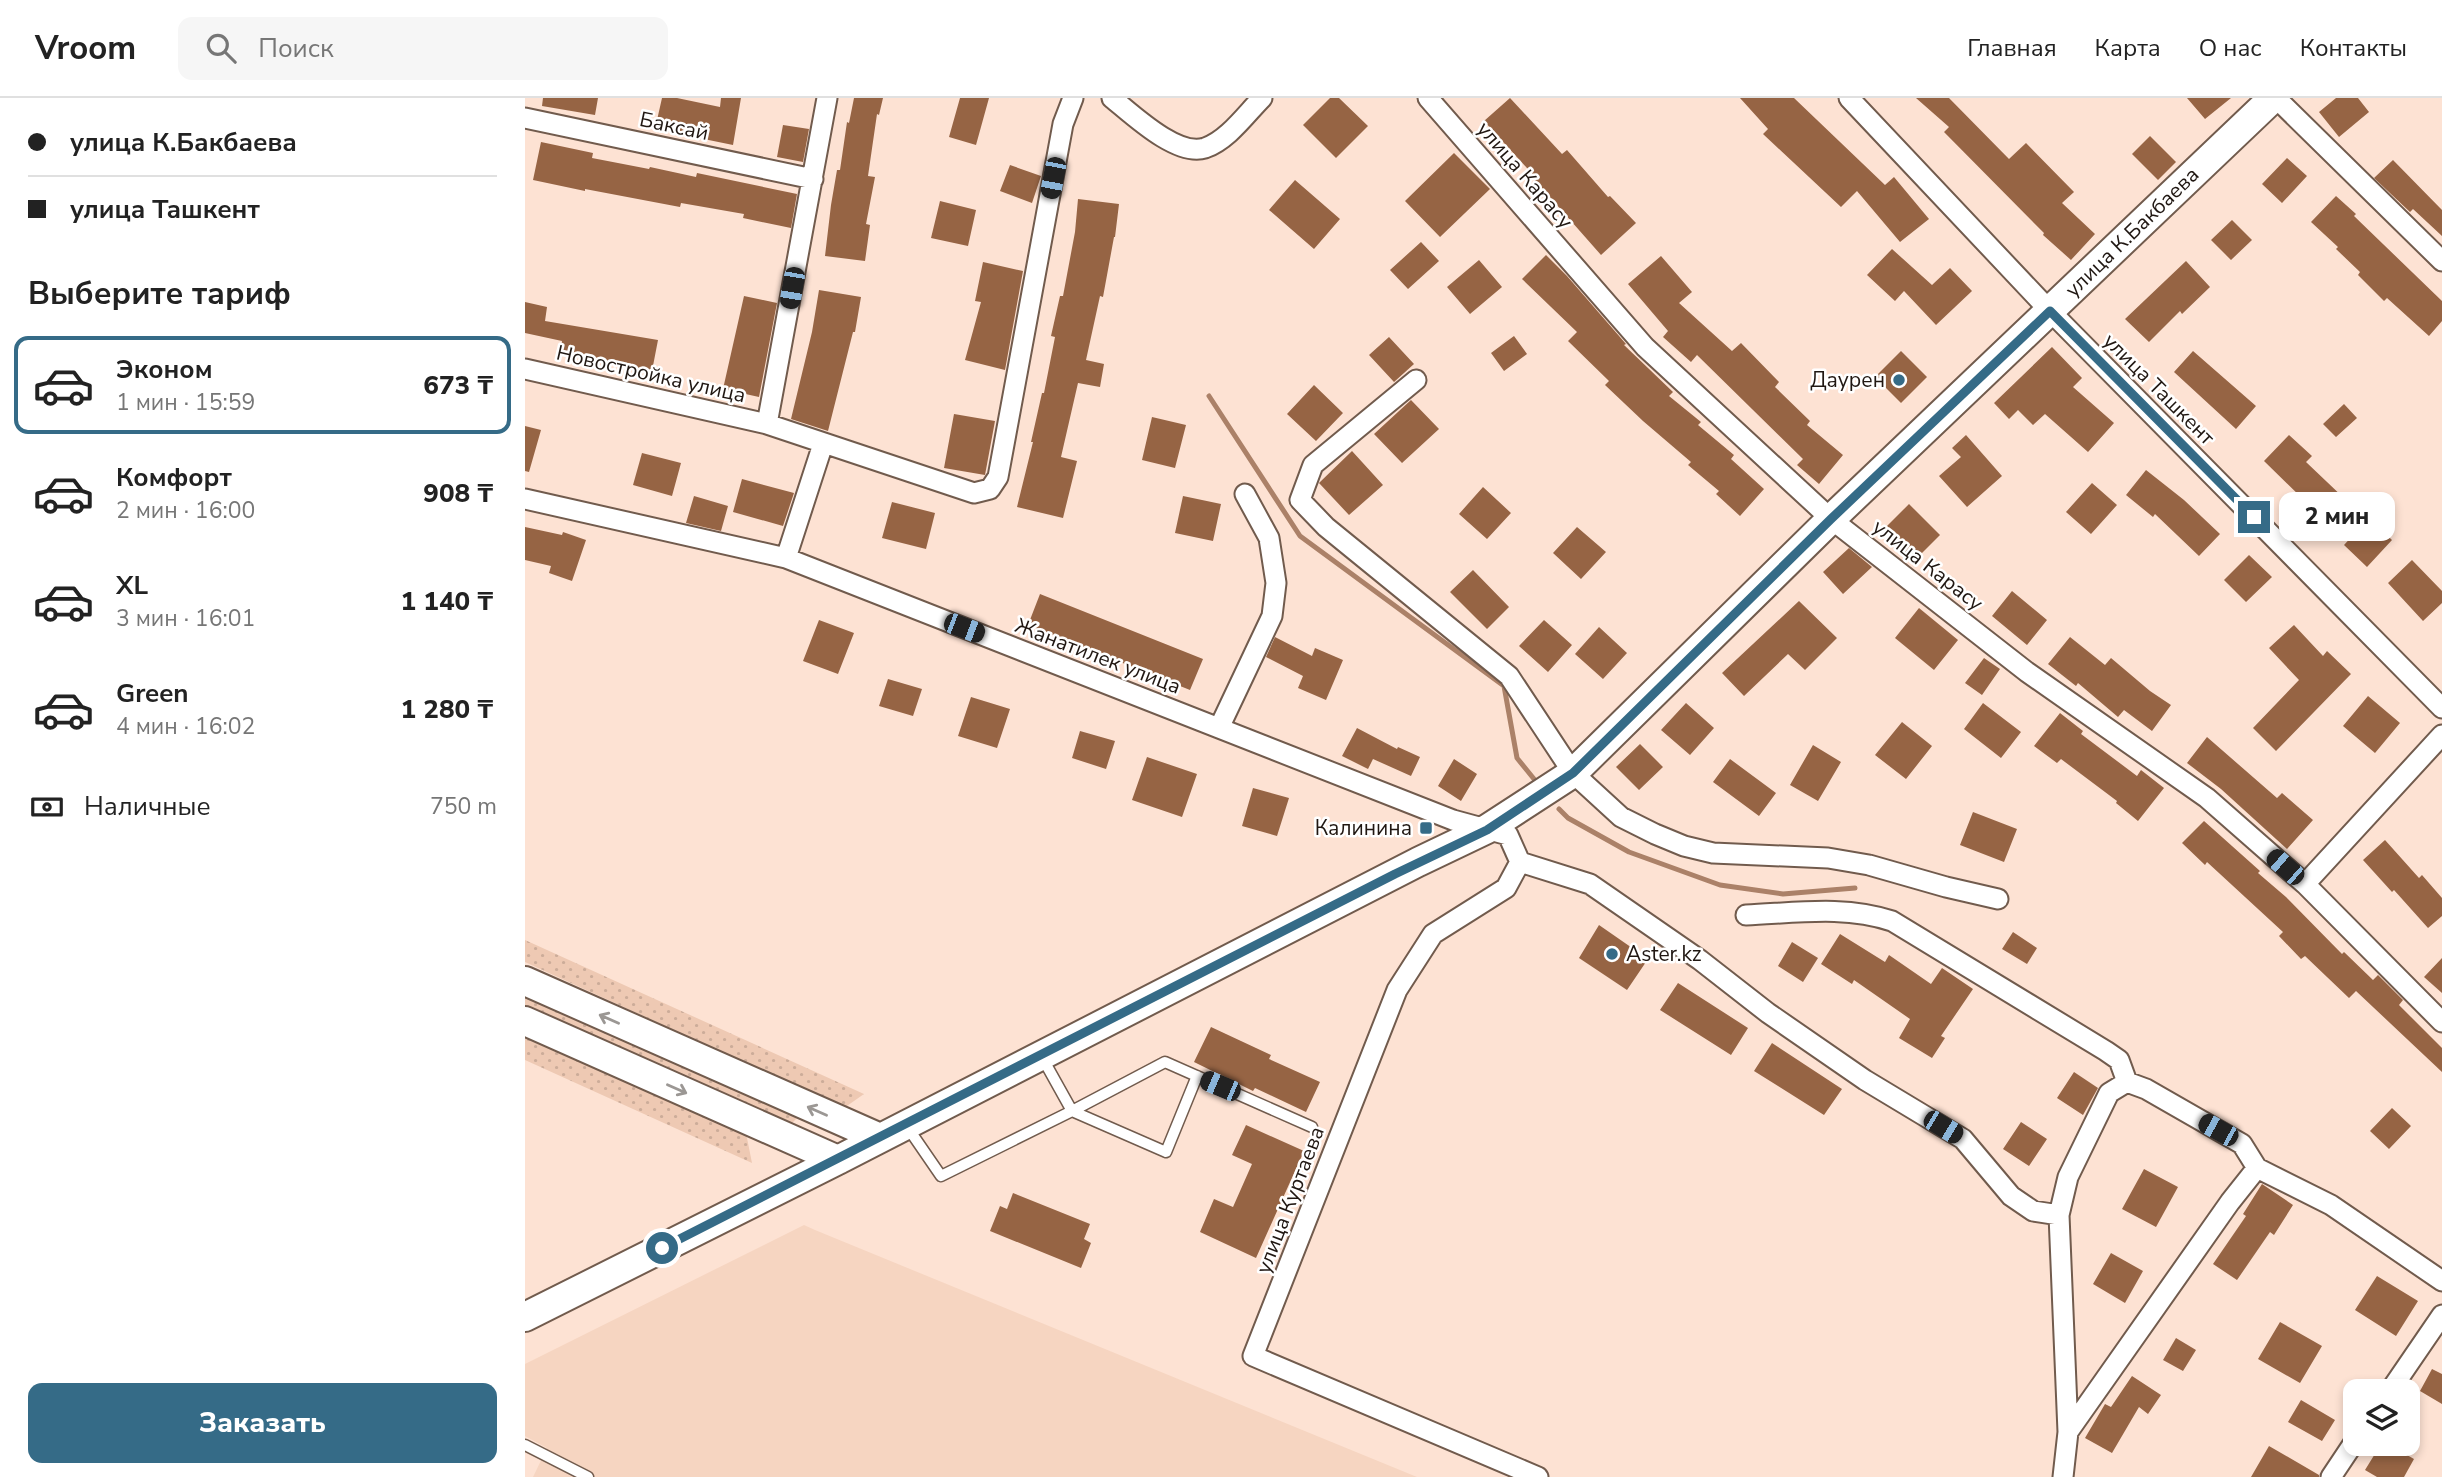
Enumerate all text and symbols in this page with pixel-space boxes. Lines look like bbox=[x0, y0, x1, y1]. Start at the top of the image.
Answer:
search box bbox=[178, 17, 668, 80]
text: Vroom bbox=[35, 26, 136, 71]
icon: search bbox=[202, 29, 240, 67]
text: Поиск bbox=[258, 31, 334, 66]
text: Главная bbox=[1967, 32, 2057, 64]
text: Карта bbox=[2095, 32, 2161, 64]
text: О нас bbox=[2199, 32, 2262, 64]
text: Контакты bbox=[2300, 32, 2407, 64]
street label: Баксай bbox=[637, 105, 711, 147]
street label: улица Карасу bbox=[1471, 115, 1579, 235]
text: улица К.Бакбаева bbox=[70, 125, 297, 160]
car bbox=[1039, 155, 1068, 201]
street label: улица К.Бакбаева bbox=[2059, 161, 2205, 303]
text: улица Ташкент bbox=[70, 192, 260, 227]
car bbox=[779, 265, 806, 311]
text: Выберите тариф bbox=[28, 272, 291, 315]
street label: улица Ташкент bbox=[2097, 327, 2221, 451]
street label: Новостройка улица bbox=[554, 339, 748, 409]
text: Эконом bbox=[116, 352, 213, 387]
icon: car bbox=[32, 354, 95, 417]
place label: Даурен bbox=[1810, 366, 1885, 394]
text: 673 ₸ bbox=[423, 368, 493, 403]
marker: Даурен bbox=[1891, 372, 1907, 388]
text: 1 мин · 15:59 bbox=[116, 387, 255, 418]
text: Комфорт bbox=[116, 460, 232, 495]
icon: car bbox=[32, 462, 95, 525]
text: 908 ₸ bbox=[423, 476, 493, 511]
callout: 2 мин bbox=[2279, 492, 2394, 542]
text: 2 мин · 16:00 bbox=[116, 495, 255, 526]
route end bbox=[2238, 501, 2270, 533]
text: 2 мин bbox=[2305, 501, 2369, 532]
street label: улица Карасу bbox=[1867, 513, 1989, 617]
text: XL bbox=[116, 568, 148, 603]
icon: car bbox=[32, 570, 95, 633]
text: 1 140 ₸ bbox=[401, 584, 493, 619]
text: 3 мин · 16:01 bbox=[116, 603, 255, 634]
car bbox=[941, 611, 988, 645]
street label: Жанатилек улица bbox=[1011, 612, 1185, 700]
text: Green bbox=[116, 676, 189, 711]
icon: car bbox=[32, 678, 95, 741]
text: 1 280 ₸ bbox=[401, 692, 493, 727]
text: 4 мин · 16:02 bbox=[116, 711, 255, 742]
icon: cash bbox=[28, 788, 66, 826]
text: Наличные bbox=[84, 789, 211, 824]
text: 750 m bbox=[430, 791, 497, 822]
place label: Калинина bbox=[1315, 814, 1412, 842]
marker: Калинина bbox=[1418, 820, 1434, 836]
car bbox=[2263, 845, 2308, 889]
place label: Aster.kz bbox=[1626, 940, 1702, 968]
marker: Aster.kz bbox=[1604, 946, 1620, 962]
one-way arrow bbox=[599, 1011, 620, 1024]
car bbox=[1197, 1068, 1244, 1104]
one-way arrow bbox=[666, 1083, 687, 1096]
one-way arrow bbox=[807, 1103, 828, 1116]
car bbox=[1920, 1107, 1967, 1147]
car bbox=[2195, 1111, 2242, 1149]
street label: улица Куртаева bbox=[1249, 1123, 1331, 1277]
route start bbox=[646, 1232, 678, 1264]
map controls bbox=[2343, 1379, 2420, 1456]
button: layers bbox=[2343, 1379, 2420, 1456]
button: Заказать bbox=[28, 1383, 497, 1463]

